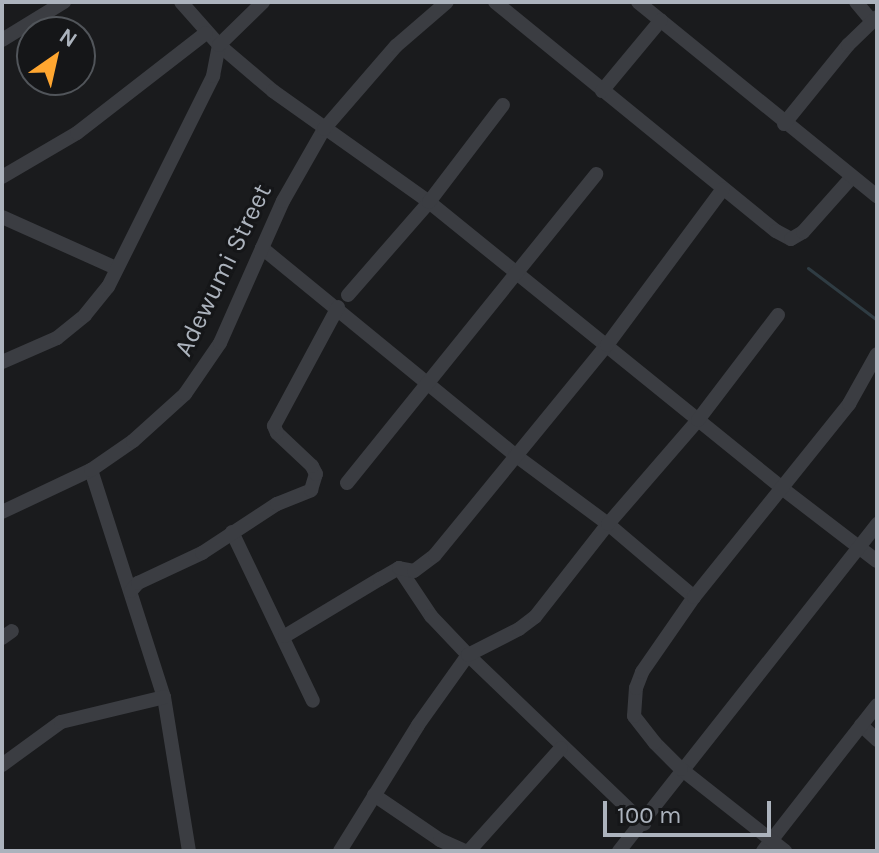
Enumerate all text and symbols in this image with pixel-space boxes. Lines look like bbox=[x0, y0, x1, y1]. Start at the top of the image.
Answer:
north arrow bbox=[16, 16, 96, 96]
text: N bbox=[54, 23, 82, 53]
street label: Adewumi Street bbox=[168, 179, 278, 361]
scale bar bbox=[607, 785, 775, 835]
text: 100 m bbox=[617, 801, 682, 829]

